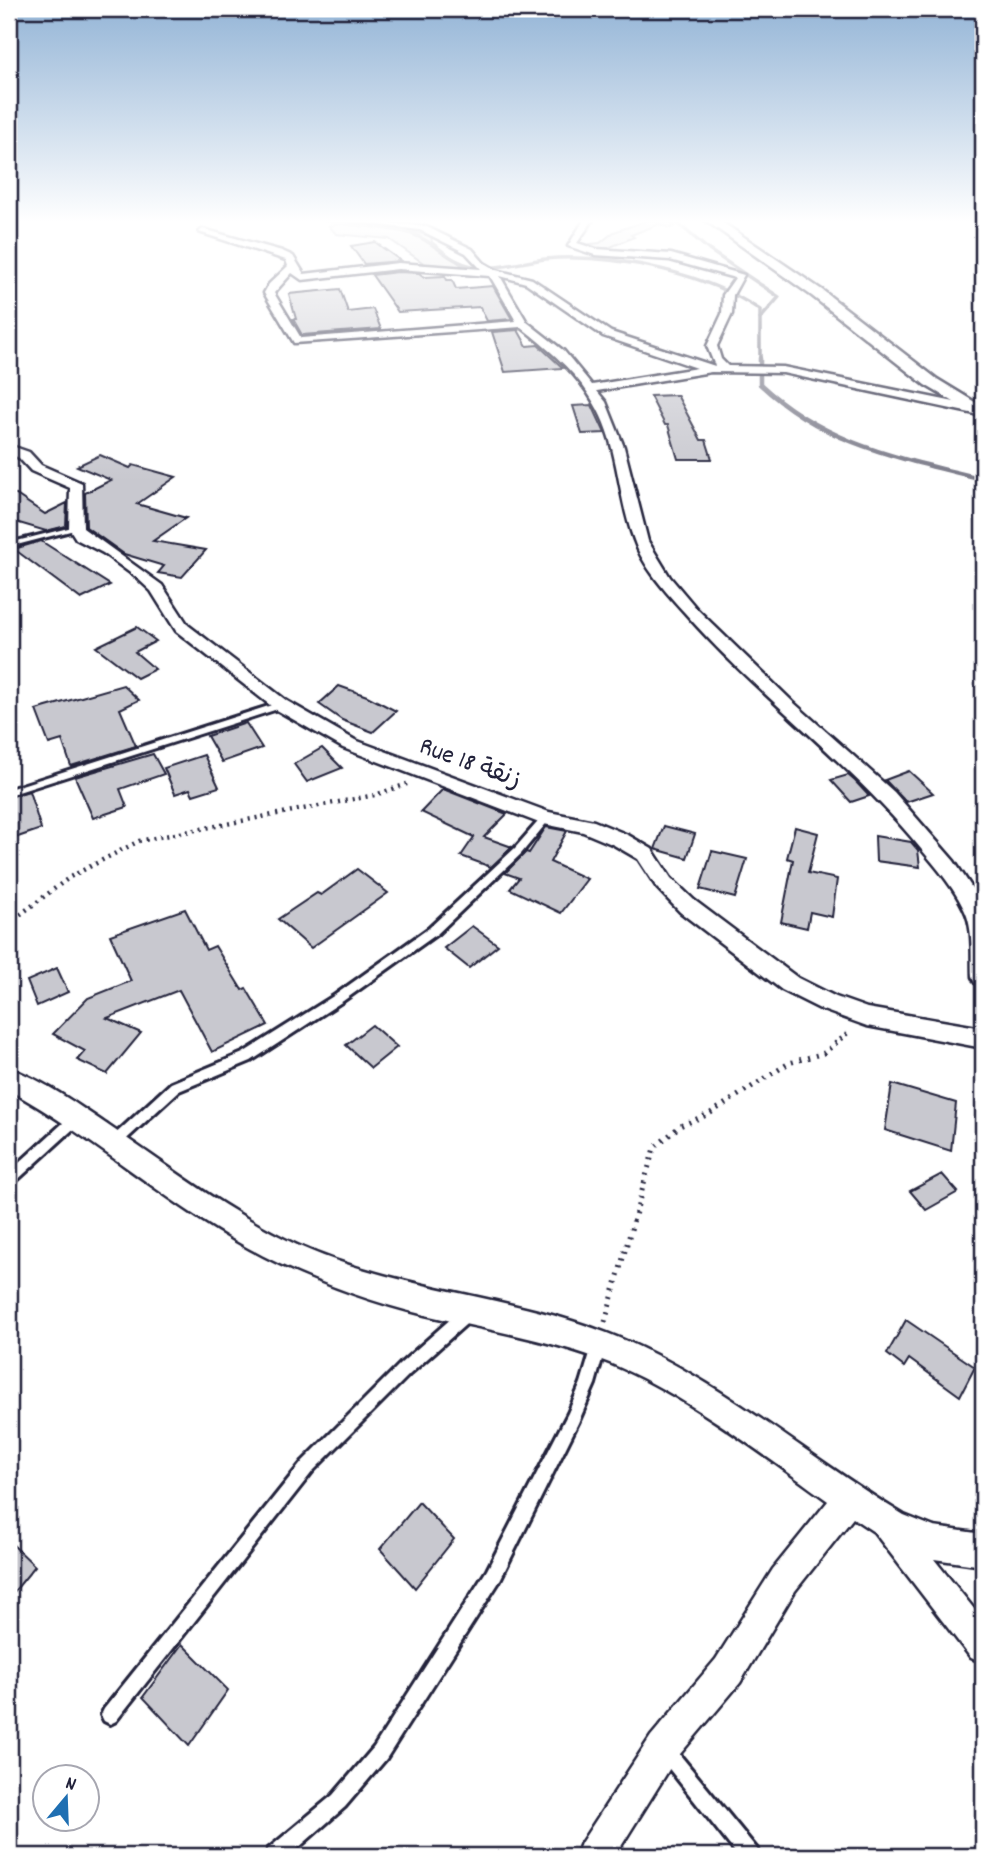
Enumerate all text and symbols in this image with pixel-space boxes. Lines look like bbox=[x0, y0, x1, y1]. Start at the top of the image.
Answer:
street label: Rue 18 زنقة bbox=[414, 729, 526, 800]
north arrow bbox=[32, 1764, 102, 1834]
text: N bbox=[62, 1771, 79, 1800]

